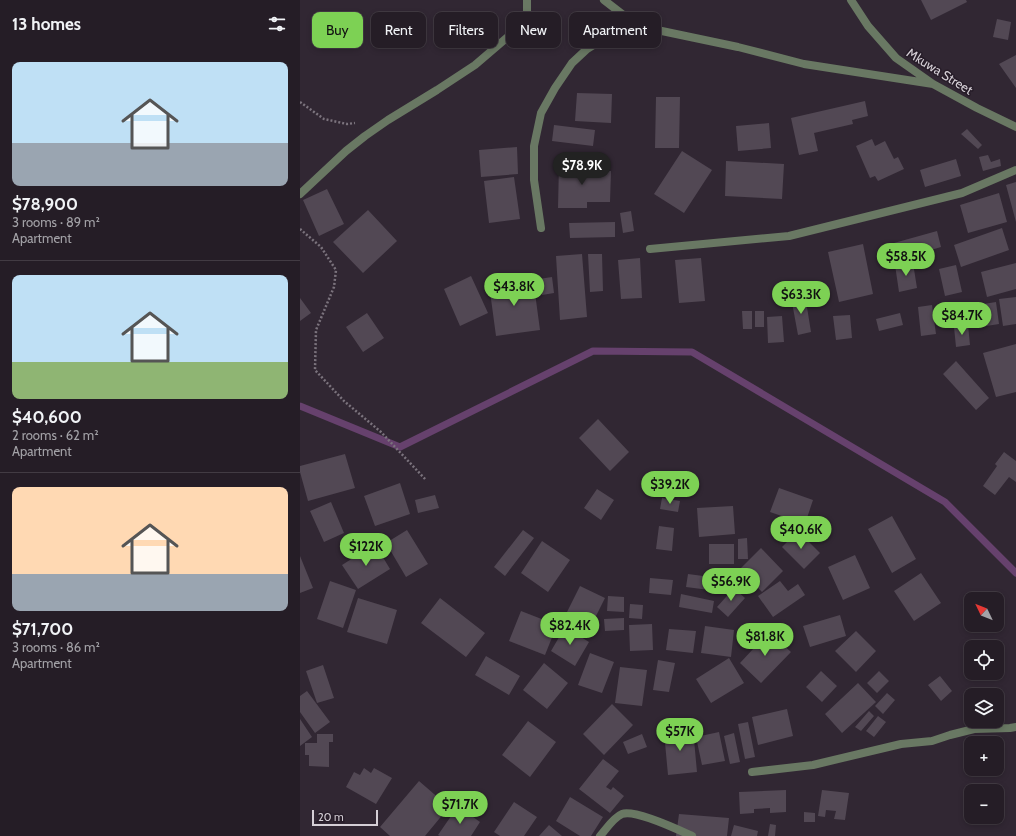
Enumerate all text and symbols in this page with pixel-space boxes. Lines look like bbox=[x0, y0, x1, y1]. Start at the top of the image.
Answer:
chip: Buy bbox=[312, 12, 363, 48]
chip: Rent bbox=[371, 12, 426, 48]
chip: Filters bbox=[434, 12, 498, 48]
chip: New bbox=[506, 12, 561, 48]
chip: Apartment bbox=[569, 12, 661, 48]
icon: filters bbox=[266, 13, 288, 35]
text: 13 homes bbox=[12, 14, 81, 34]
street label: Mkuwa Street bbox=[904, 44, 977, 98]
icon: home bbox=[114, 88, 186, 160]
pin: $78.9K bbox=[549, 152, 615, 186]
text: $78.9K bbox=[562, 157, 602, 173]
text: $78,900 bbox=[12, 194, 78, 214]
text: 3 rooms · 89 m² bbox=[12, 214, 100, 230]
text: Apartment bbox=[12, 230, 72, 246]
pin: $58.5K bbox=[873, 243, 939, 277]
text: $58.5K bbox=[886, 248, 926, 264]
pin: $43.8K bbox=[481, 273, 547, 307]
text: $43.8K bbox=[493, 278, 535, 294]
pin: $63.3K bbox=[768, 281, 834, 315]
text: $63.3K bbox=[781, 286, 821, 302]
icon: home bbox=[114, 301, 186, 373]
pin: $84.7K bbox=[929, 302, 995, 336]
text: $84.7K bbox=[941, 307, 983, 323]
text: $40,600 bbox=[12, 407, 82, 427]
text: 2 rooms · 62 m² bbox=[12, 427, 99, 443]
text: Apartment bbox=[12, 443, 72, 459]
pin: $39.2K bbox=[637, 471, 703, 505]
text: $39.2K bbox=[650, 476, 690, 492]
icon: home bbox=[114, 513, 186, 585]
pin: $40.6K bbox=[768, 516, 834, 550]
text: $40.6K bbox=[780, 521, 823, 537]
pin: $122K bbox=[338, 533, 394, 567]
text: $122K bbox=[349, 538, 383, 554]
pin: $56.9K bbox=[698, 568, 764, 602]
text: $56.9K bbox=[711, 573, 751, 589]
north arrow bbox=[964, 592, 1004, 632]
map controls bbox=[964, 592, 1004, 824]
pin: $82.4K bbox=[537, 612, 603, 646]
text: $82.4K bbox=[549, 617, 591, 633]
text: $71,700 bbox=[12, 619, 73, 639]
pin: $81.8K bbox=[732, 623, 798, 657]
text: $81.8K bbox=[745, 628, 785, 644]
text: 3 rooms · 86 m² bbox=[12, 639, 100, 655]
button: locate bbox=[964, 640, 1004, 680]
text: Apartment bbox=[12, 655, 72, 671]
button: layers bbox=[964, 688, 1004, 728]
pin: $57K bbox=[656, 718, 704, 752]
text: $57K bbox=[665, 723, 695, 739]
button: + bbox=[964, 736, 1004, 776]
button: − bbox=[964, 784, 1004, 824]
pin: $71.7K bbox=[427, 791, 493, 825]
text: $71.7K bbox=[442, 796, 478, 812]
scale bar bbox=[312, 808, 378, 827]
text: 20 m bbox=[318, 810, 344, 824]

